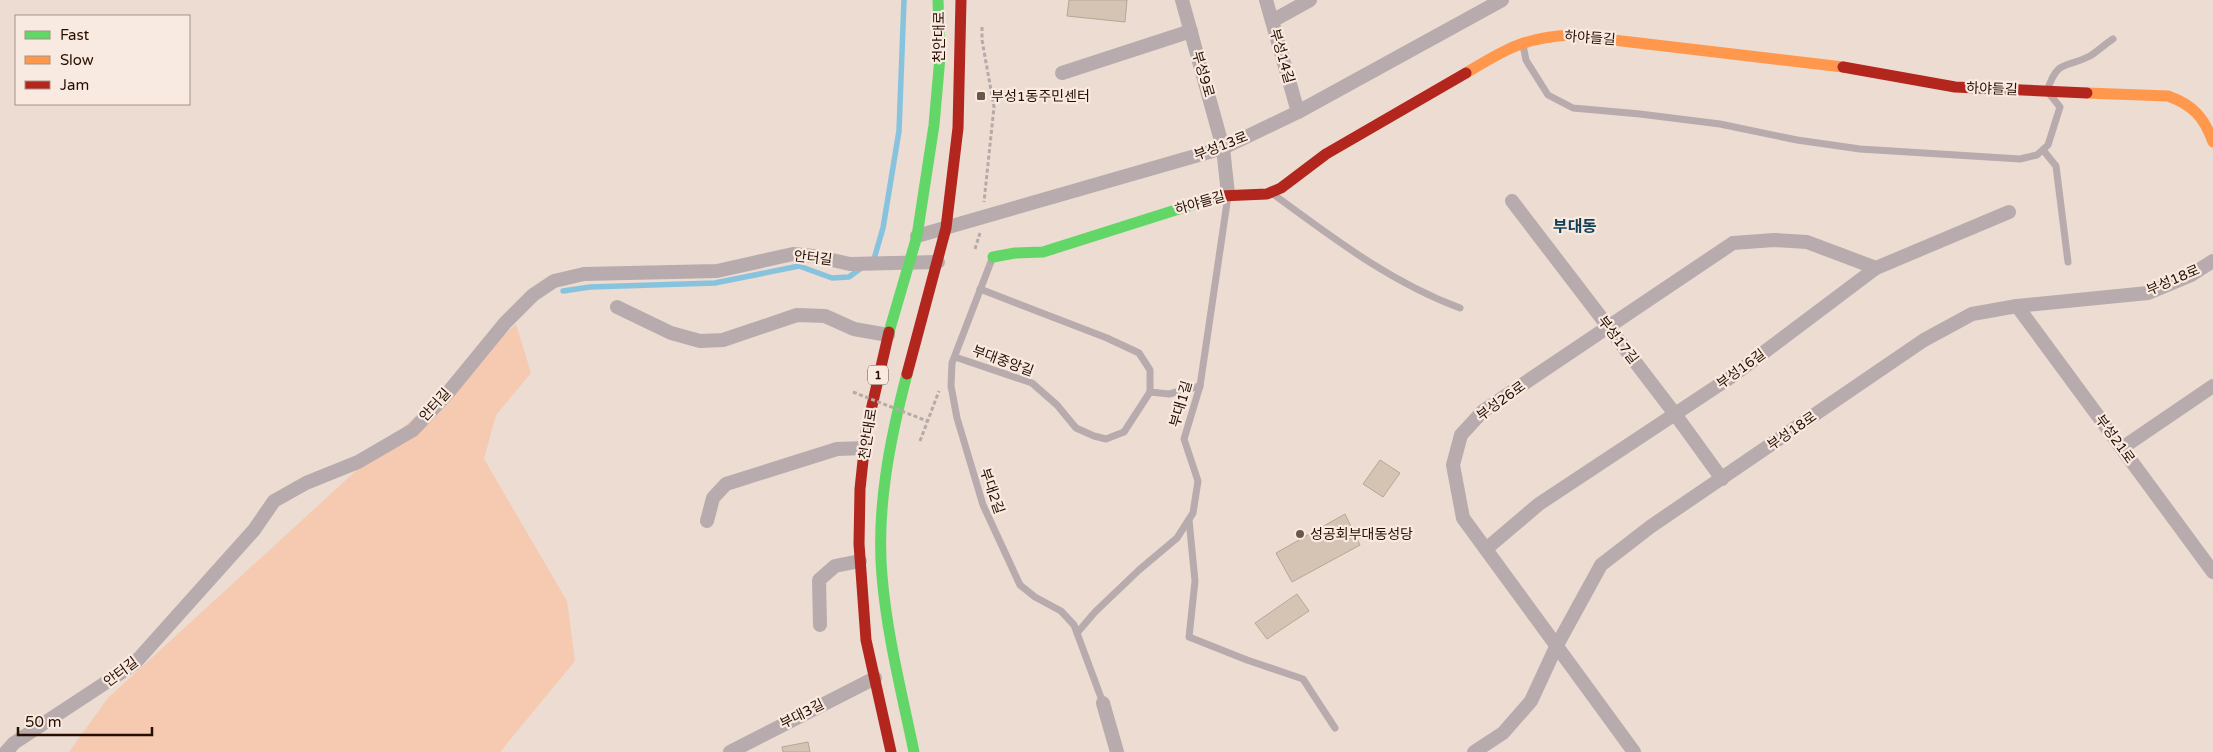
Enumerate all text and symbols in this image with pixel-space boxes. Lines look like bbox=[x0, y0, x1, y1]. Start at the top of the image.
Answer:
street label: 천안대로 bbox=[931, 11, 948, 63]
legend bbox=[15, 15, 190, 105]
text: Fast bbox=[60, 26, 90, 44]
street label: 부성14길 bbox=[1266, 27, 1298, 85]
street label: 하야들길 bbox=[1564, 28, 1616, 48]
street label: 부성9로 bbox=[1188, 49, 1218, 99]
text: Slow bbox=[60, 51, 94, 69]
text: Jam bbox=[60, 76, 89, 94]
street label: 하야들길 bbox=[1966, 80, 2018, 98]
place label: 부성1동주민센터 bbox=[991, 88, 1090, 105]
marker: 부성1동주민센터 bbox=[975, 90, 987, 102]
street label: 부성13로 bbox=[1192, 128, 1250, 164]
street label: 하야들길 bbox=[1173, 188, 1227, 218]
district label: 부대동 bbox=[1553, 217, 1597, 237]
street label: 안터길 bbox=[793, 248, 833, 268]
street label: 부성18로 bbox=[2144, 261, 2202, 299]
street label: 부성17길 bbox=[1594, 313, 1642, 367]
street label: 부대중앙길 bbox=[970, 342, 1036, 380]
street label: 부성16길 bbox=[1713, 346, 1769, 392]
road number: 1 bbox=[868, 366, 888, 384]
street label: 부성26로 bbox=[1473, 378, 1529, 424]
street label: 부대1길 bbox=[1166, 379, 1196, 429]
street label: 안터길 bbox=[416, 385, 454, 425]
street label: 천안대로 bbox=[856, 407, 880, 461]
street label: 부성18로 bbox=[1764, 408, 1820, 454]
street label: 부성21로 bbox=[2092, 411, 2138, 467]
street label: 부대2길 bbox=[976, 466, 1008, 516]
place label: 성공회부대동성당 bbox=[1310, 526, 1413, 543]
marker: 성공회부대동성당 bbox=[1294, 528, 1306, 540]
street label: 안터길 bbox=[100, 654, 142, 690]
street label: 부대3길 bbox=[777, 696, 827, 732]
scale bar bbox=[18, 704, 151, 736]
text: 50 m bbox=[25, 713, 62, 731]

